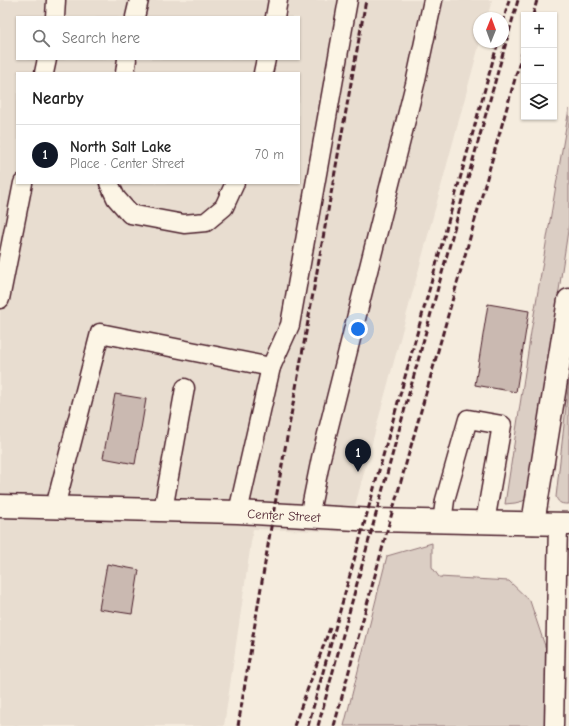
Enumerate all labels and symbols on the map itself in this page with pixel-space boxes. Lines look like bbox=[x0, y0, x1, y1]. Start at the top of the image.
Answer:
north arrow bbox=[473, 12, 509, 48]
your location bbox=[348, 319, 368, 339]
pin: 1 bbox=[345, 439, 371, 472]
street label: Center Street bbox=[247, 506, 322, 525]

